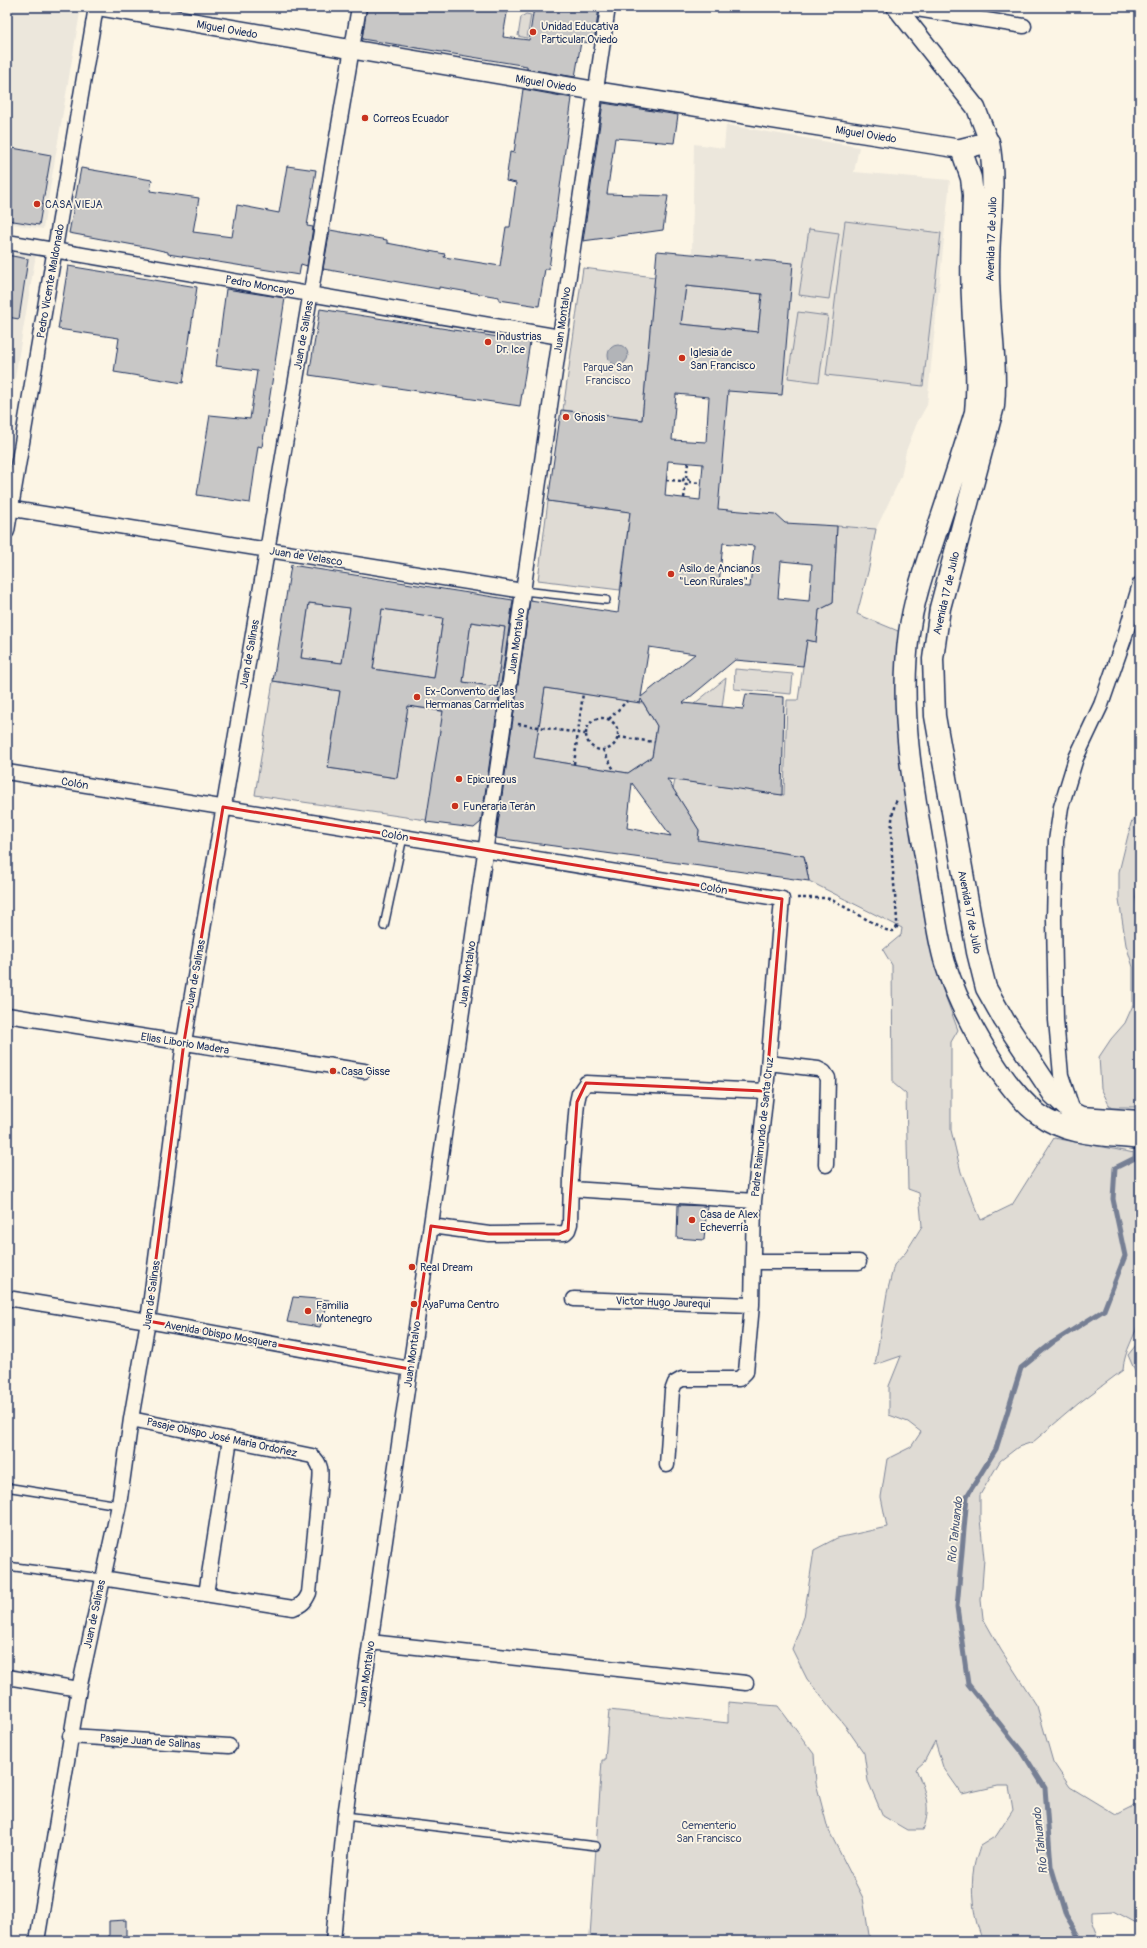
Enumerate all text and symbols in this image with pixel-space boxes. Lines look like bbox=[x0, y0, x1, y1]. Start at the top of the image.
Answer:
street label: Miguel Oviedo bbox=[195, 18, 259, 41]
place label: Unidad Educativa Particular Oviedo bbox=[541, 20, 619, 46]
marker: Unidad Educativa Particular Oviedo bbox=[528, 27, 538, 37]
street label: Miguel Oviedo bbox=[514, 72, 578, 95]
place label: Correos Ecuador bbox=[373, 112, 449, 125]
marker: Correos Ecuador bbox=[360, 113, 370, 123]
street label: Miguel Oviedo bbox=[834, 123, 898, 146]
street label: Avenida 17 de Julio bbox=[984, 196, 999, 282]
place label: CASA VIEJA bbox=[45, 198, 103, 211]
marker: CASA VIEJA bbox=[32, 199, 42, 209]
street label: Pedro Vicente Maldonado bbox=[34, 223, 67, 339]
street label: Pedro Moncayo bbox=[224, 273, 296, 298]
street label: Juan Montalvo bbox=[551, 286, 574, 354]
street label: Juan de Salinas bbox=[291, 300, 316, 371]
place label: Industrias Dr. Ice bbox=[496, 330, 542, 356]
marker: Industrias Dr. Ice bbox=[483, 337, 493, 347]
place label: Iglesia de San Francisco bbox=[690, 346, 755, 372]
marker: Iglesia de San Francisco bbox=[677, 353, 687, 363]
park label: Parque San Francisco bbox=[583, 361, 633, 387]
place label: Gnosis bbox=[574, 411, 606, 424]
marker: Gnosis bbox=[561, 412, 571, 422]
street label: Juan de Velasco bbox=[269, 544, 343, 569]
street label: Avenida 17 de Julio bbox=[931, 550, 962, 636]
place label: Asilo de Ancianos "Leon Rurales" bbox=[679, 562, 760, 588]
marker: Asilo de Ancianos "Leon Rurales" bbox=[666, 569, 676, 579]
street label: Juan Montalvo bbox=[505, 607, 528, 675]
street label: Juan de Salinas bbox=[237, 619, 262, 690]
place label: Ex-Convento de las Hermanas Carmelitas bbox=[425, 685, 524, 711]
marker: Ex-Convento de las Hermanas Carmelitas bbox=[412, 692, 422, 702]
place label: Epicureous bbox=[467, 773, 517, 786]
marker: Epicureous bbox=[454, 774, 464, 784]
street label: Colón bbox=[60, 775, 90, 792]
place label: Funeraria Terán bbox=[463, 800, 535, 813]
marker: Funeraria Terán bbox=[450, 801, 460, 811]
street label: Colón bbox=[380, 827, 410, 844]
street label: Avenida 17 de Julio bbox=[955, 869, 984, 955]
street label: Colón bbox=[699, 880, 729, 897]
street label: Juan de Salinas bbox=[183, 939, 208, 1010]
street label: Juan Montalvo bbox=[456, 940, 479, 1008]
street label: Elias Liborio Madera bbox=[140, 1030, 230, 1057]
street label: Padre Raimundo de Santa Cruz bbox=[749, 1056, 776, 1198]
place label: Casa Gisse bbox=[341, 1065, 390, 1078]
marker: Casa Gisse bbox=[328, 1066, 338, 1076]
place label: Casa de Alex Echeverría bbox=[700, 1208, 758, 1234]
marker: Casa de Alex Echeverría bbox=[687, 1215, 697, 1225]
street label: Juan de Salinas bbox=[140, 1260, 163, 1331]
place label: Real Dream bbox=[420, 1261, 473, 1274]
marker: Real Dream bbox=[407, 1262, 417, 1272]
street label: Victor Hugo Jaurequi bbox=[615, 1294, 711, 1311]
place label: AyaPuma Centro bbox=[422, 1298, 499, 1311]
place label: Familia Montenegro bbox=[316, 1299, 372, 1325]
marker: AyaPuma Centro bbox=[409, 1299, 419, 1309]
marker: Familia Montenegro bbox=[303, 1306, 313, 1316]
street label: Avenida Obispo Mosquera bbox=[163, 1318, 278, 1351]
street label: Juan Montalvo bbox=[401, 1320, 424, 1388]
street label: Pasaje Obispo José Maria Ordoñez bbox=[145, 1415, 299, 1460]
water label: Río Tahuando bbox=[945, 1495, 967, 1564]
street label: Juan de Salinas bbox=[81, 1579, 108, 1650]
street label: Juan Montalvo bbox=[355, 1640, 378, 1708]
street label: Pasaje Juan de Salinas bbox=[99, 1731, 201, 1752]
water label: Río Tahuando bbox=[1029, 1805, 1051, 1875]
park label: Cementerio San Francisco bbox=[676, 1819, 742, 1845]

